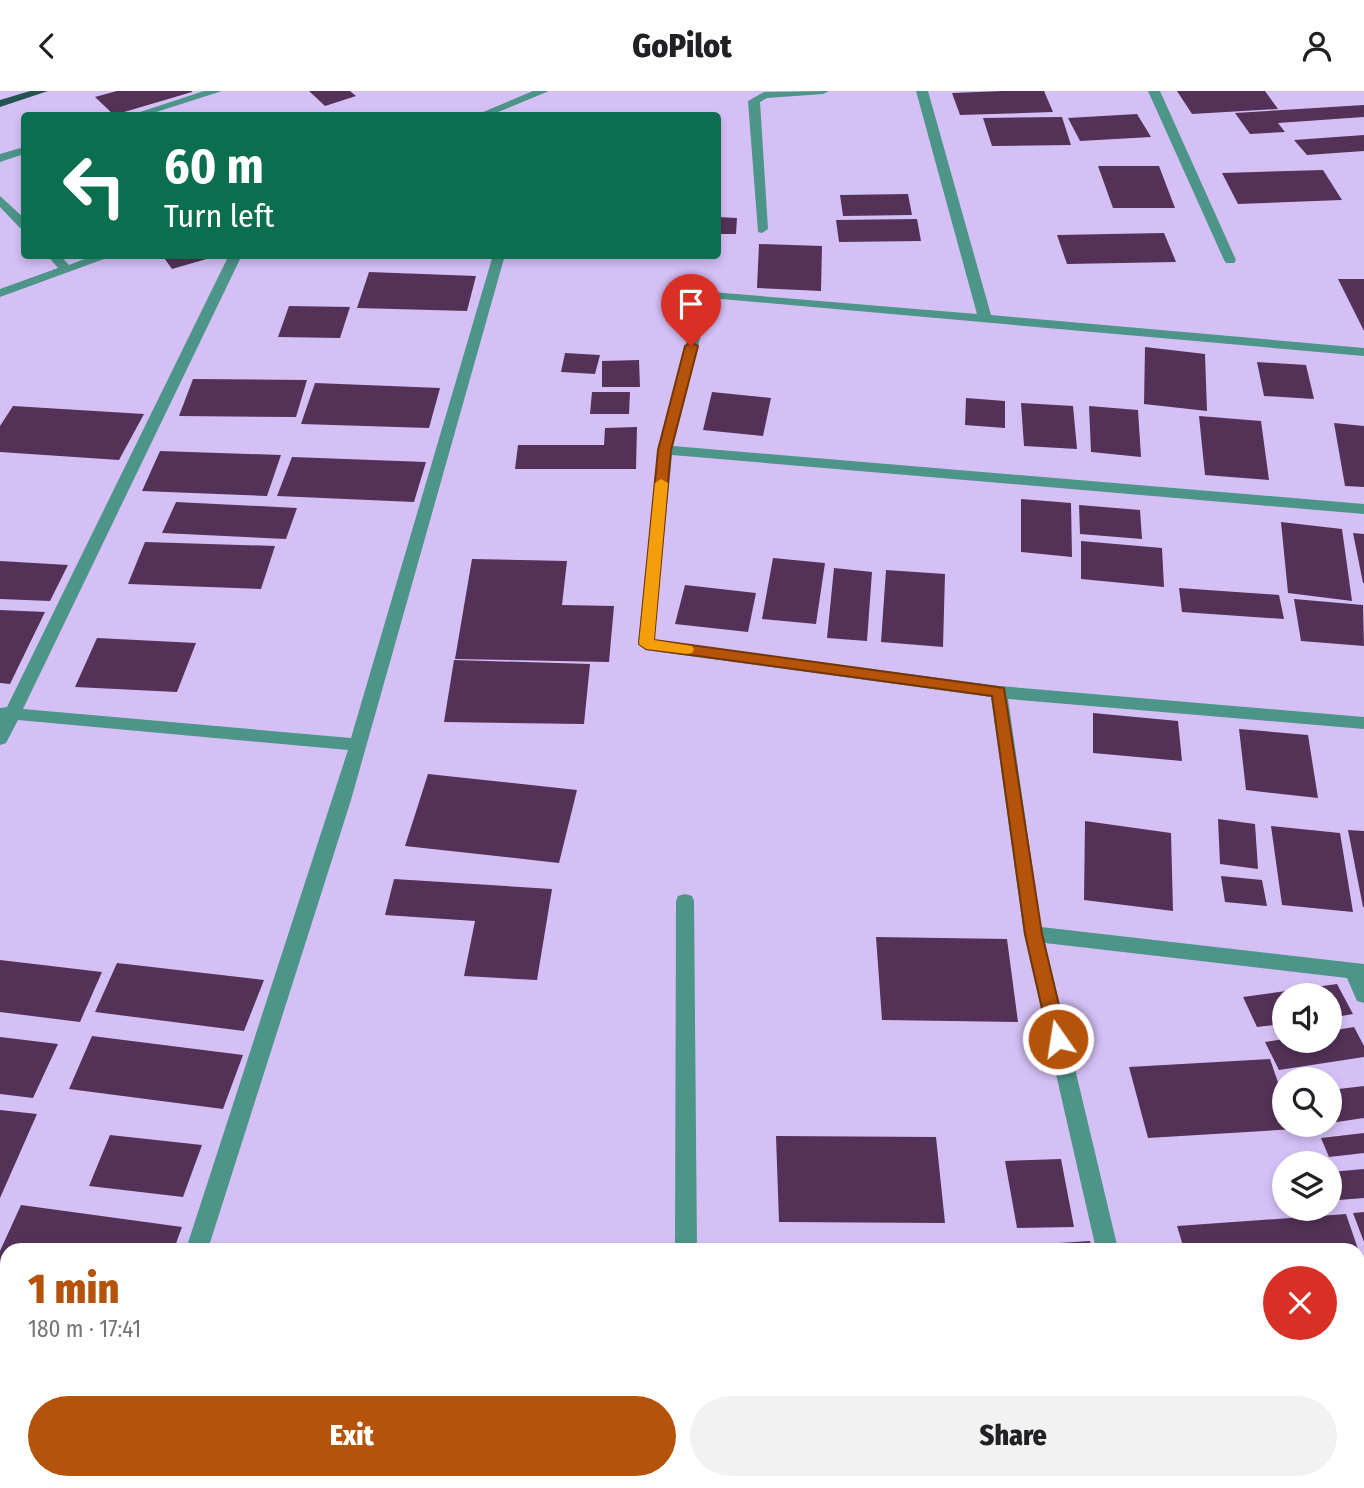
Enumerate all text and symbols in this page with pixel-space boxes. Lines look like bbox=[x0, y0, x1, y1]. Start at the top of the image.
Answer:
icon: back bbox=[28, 27, 66, 65]
text: GoPilot bbox=[632, 27, 732, 65]
icon: person bbox=[1298, 27, 1336, 65]
text: 60 m bbox=[164, 137, 264, 196]
icon: left bbox=[49, 140, 140, 231]
text: Turn left bbox=[164, 197, 274, 235]
pin bbox=[661, 274, 721, 346]
icon: arrive bbox=[672, 285, 710, 323]
map controls bbox=[1272, 983, 1342, 1221]
button: sound bbox=[1272, 983, 1342, 1053]
position arrow bbox=[1021, 1002, 1095, 1076]
button: search bbox=[1272, 1067, 1342, 1137]
button: layers bbox=[1272, 1151, 1342, 1221]
text: 1 min bbox=[28, 1264, 119, 1314]
button: close bbox=[1263, 1266, 1337, 1340]
text: 180 m · 17:41 bbox=[28, 1315, 141, 1343]
button: Exit bbox=[28, 1396, 676, 1476]
button: Share bbox=[690, 1396, 1337, 1476]

